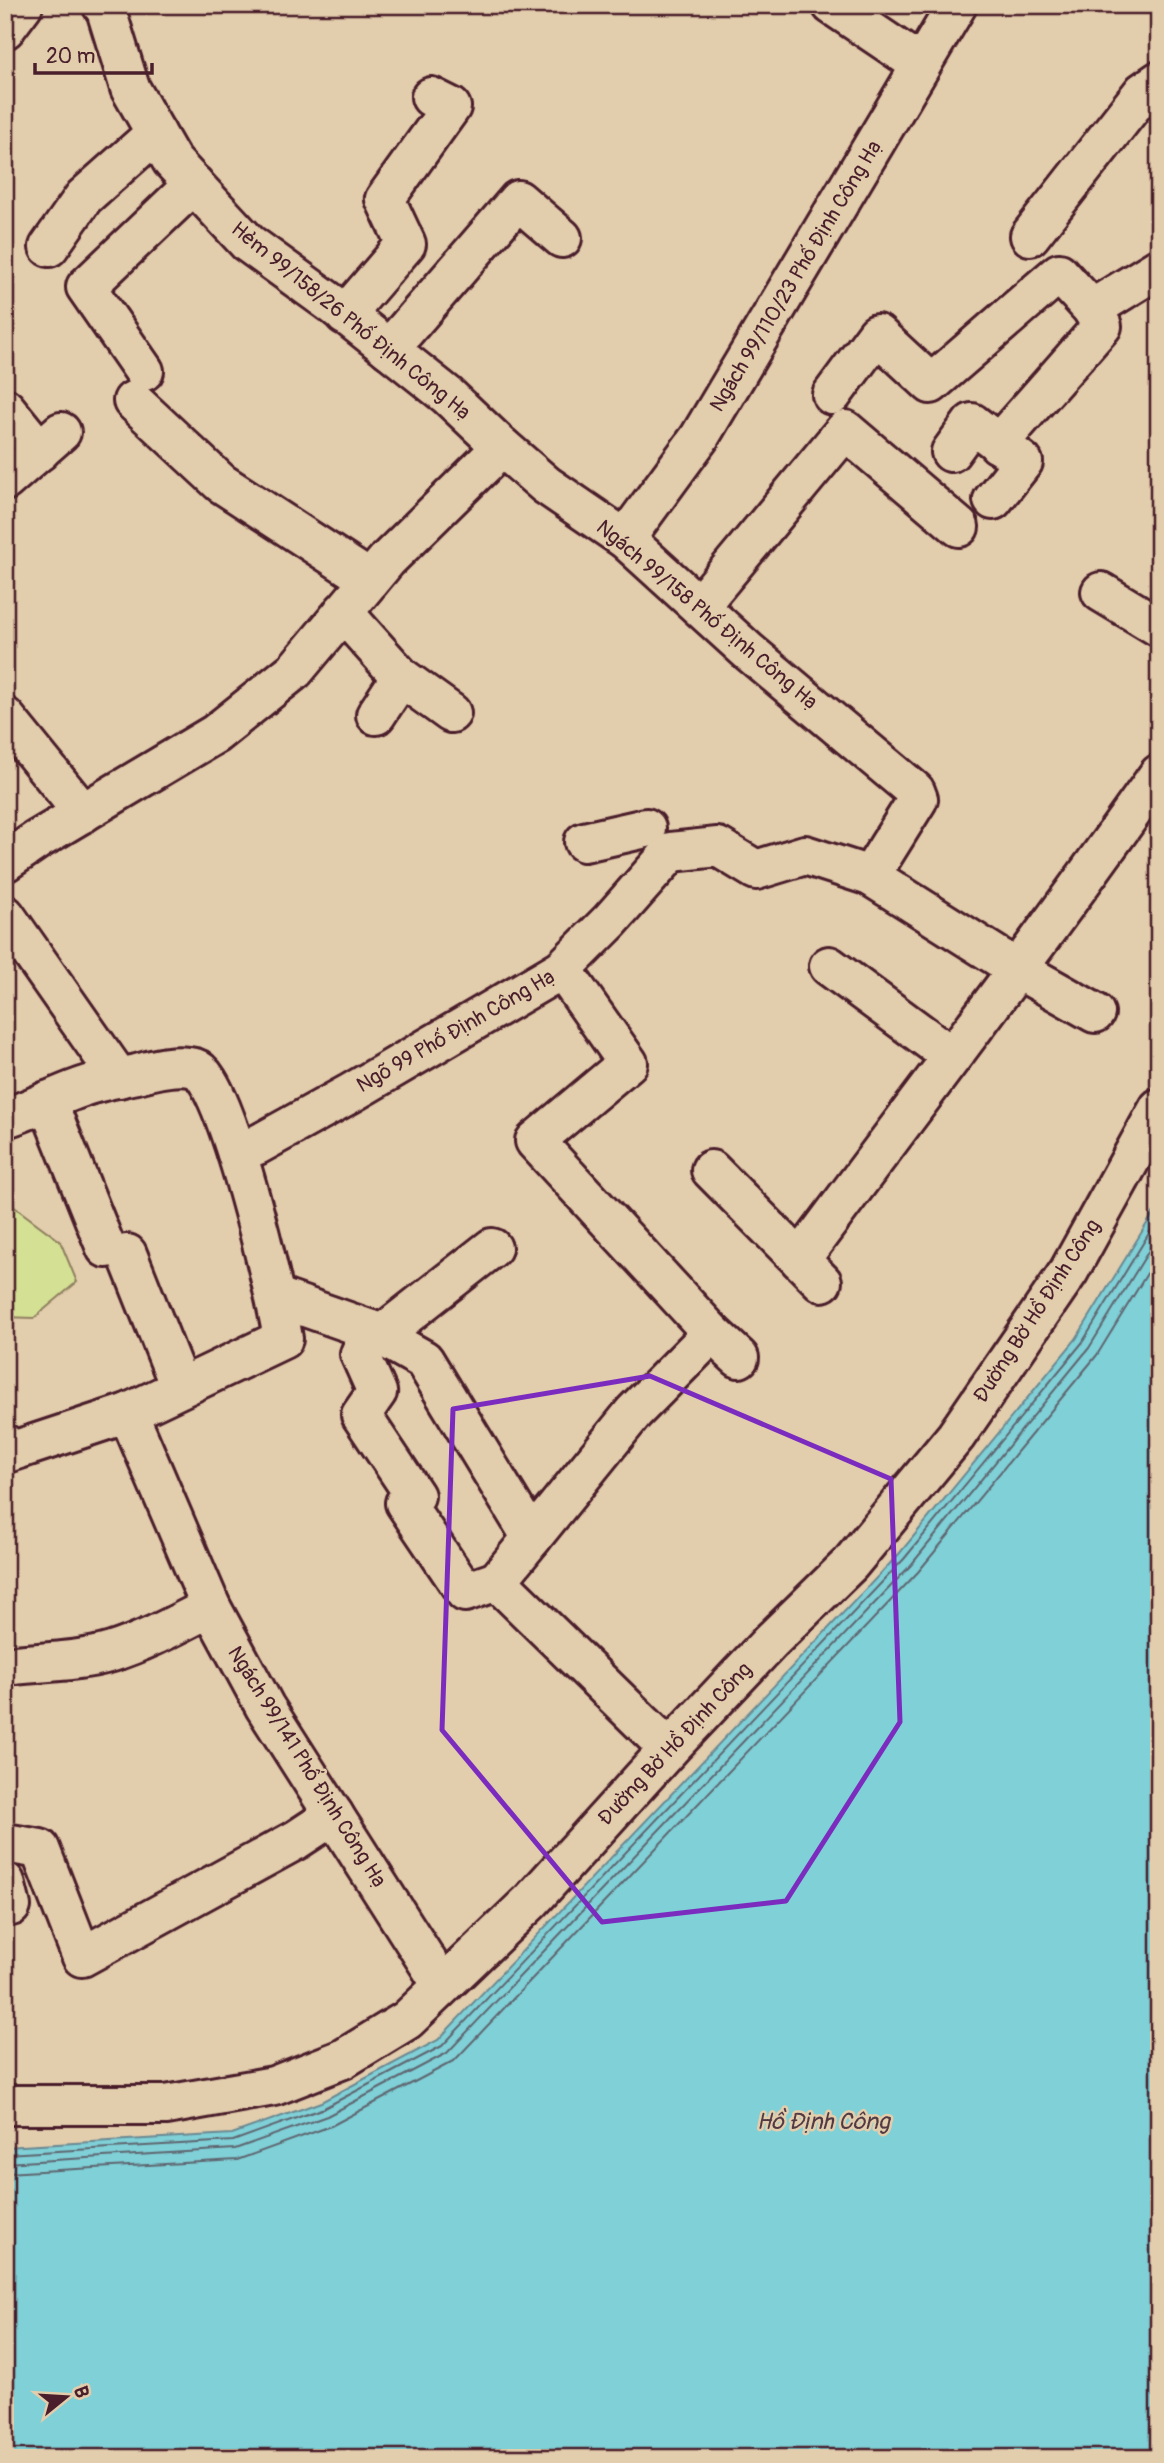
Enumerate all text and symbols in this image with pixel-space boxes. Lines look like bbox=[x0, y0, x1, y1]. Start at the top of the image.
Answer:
scale bar bbox=[35, 32, 152, 76]
text: 20 m bbox=[46, 43, 95, 70]
street label: Ngách 99/110/23 Phố Định Công Hạ bbox=[704, 135, 888, 417]
street label: Hẻm 99/158/26 Phố Định Công Hạ bbox=[225, 216, 477, 426]
street label: Ngách 99/158 Phố Định Công Hạ bbox=[590, 514, 824, 716]
street label: Ngõ 99 Phố Định Công Hạ bbox=[352, 963, 560, 1099]
street label: Đường Bờ Hồ Định Công bbox=[967, 1213, 1107, 1408]
street label: Ngách 99/141 Phố Định Công Hạ bbox=[221, 1641, 393, 1893]
street label: Đường Bờ Hồ Định Công bbox=[591, 1656, 758, 1831]
water label: Hồ Định Công bbox=[756, 2107, 891, 2136]
north arrow bbox=[32, 2362, 102, 2432]
text: B bbox=[68, 2383, 94, 2401]

